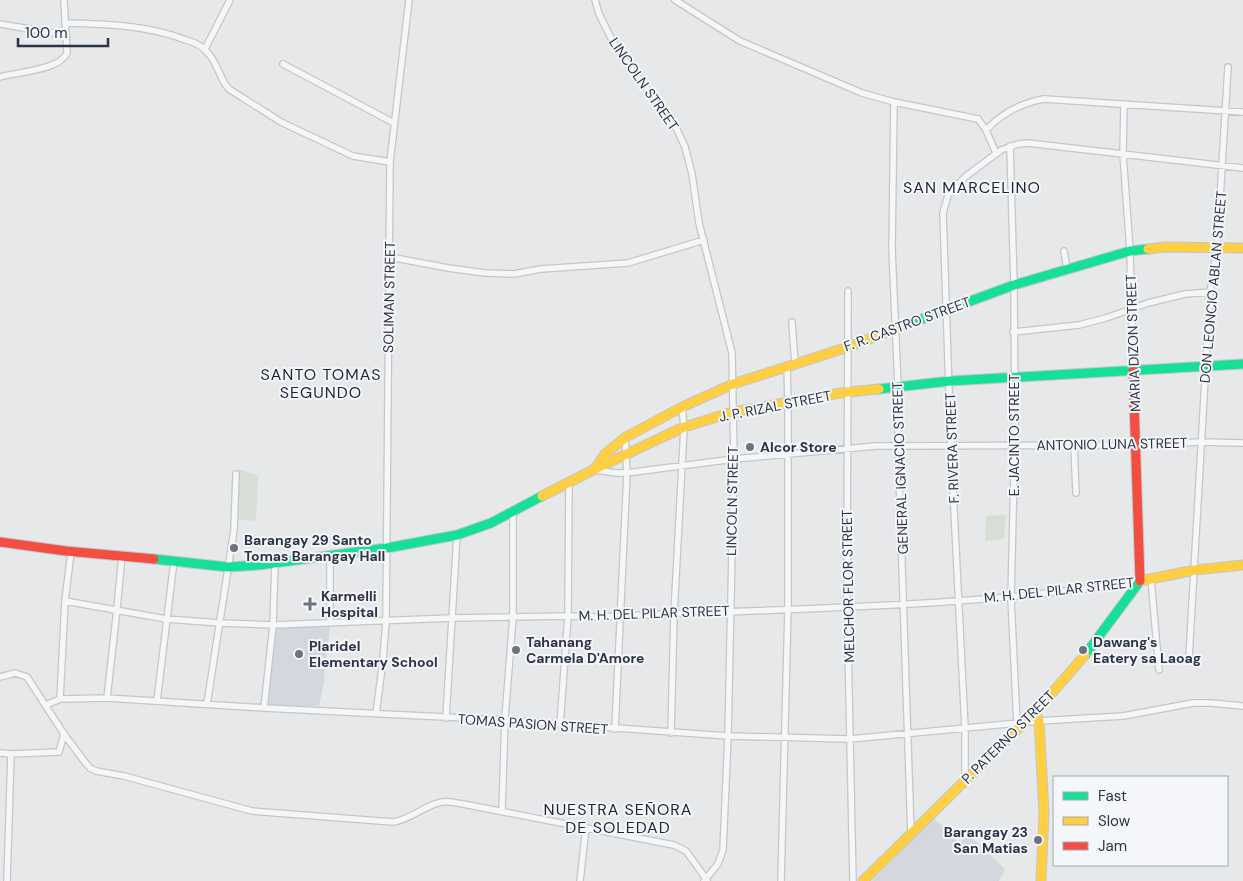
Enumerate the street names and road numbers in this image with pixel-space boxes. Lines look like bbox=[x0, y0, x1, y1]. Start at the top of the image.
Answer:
street label: LINCOLN STREET bbox=[605, 34, 683, 134]
street label: DON LEONCIO ABLAN STREET bbox=[1196, 190, 1230, 384]
street label: SOLIMAN STREET bbox=[379, 241, 399, 353]
street label: MARIA DIZON STREET bbox=[1122, 274, 1144, 412]
street label: F. R. CASTRO STREET bbox=[841, 293, 973, 355]
street label: E. JACINTO STREET bbox=[1005, 374, 1023, 496]
street label: GENERAL IGNACIO STREET bbox=[888, 381, 912, 555]
street label: J. P. RIZAL STREET bbox=[717, 386, 833, 426]
street label: F. RIVERA STREET bbox=[941, 392, 963, 504]
street label: ANTONIO LUNA STREET bbox=[1036, 434, 1188, 454]
street label: LINCOLN STREET bbox=[722, 446, 742, 556]
street label: MELCHOR FLOR STREET bbox=[838, 509, 858, 663]
street label: M. H. DEL PILAR STREET bbox=[983, 573, 1135, 607]
street label: M. H. DEL PILAR STREET bbox=[578, 601, 730, 625]
street label: P. PATERNO STREET bbox=[958, 686, 1059, 787]
street label: TOMAS PASION STREET bbox=[457, 710, 609, 738]

